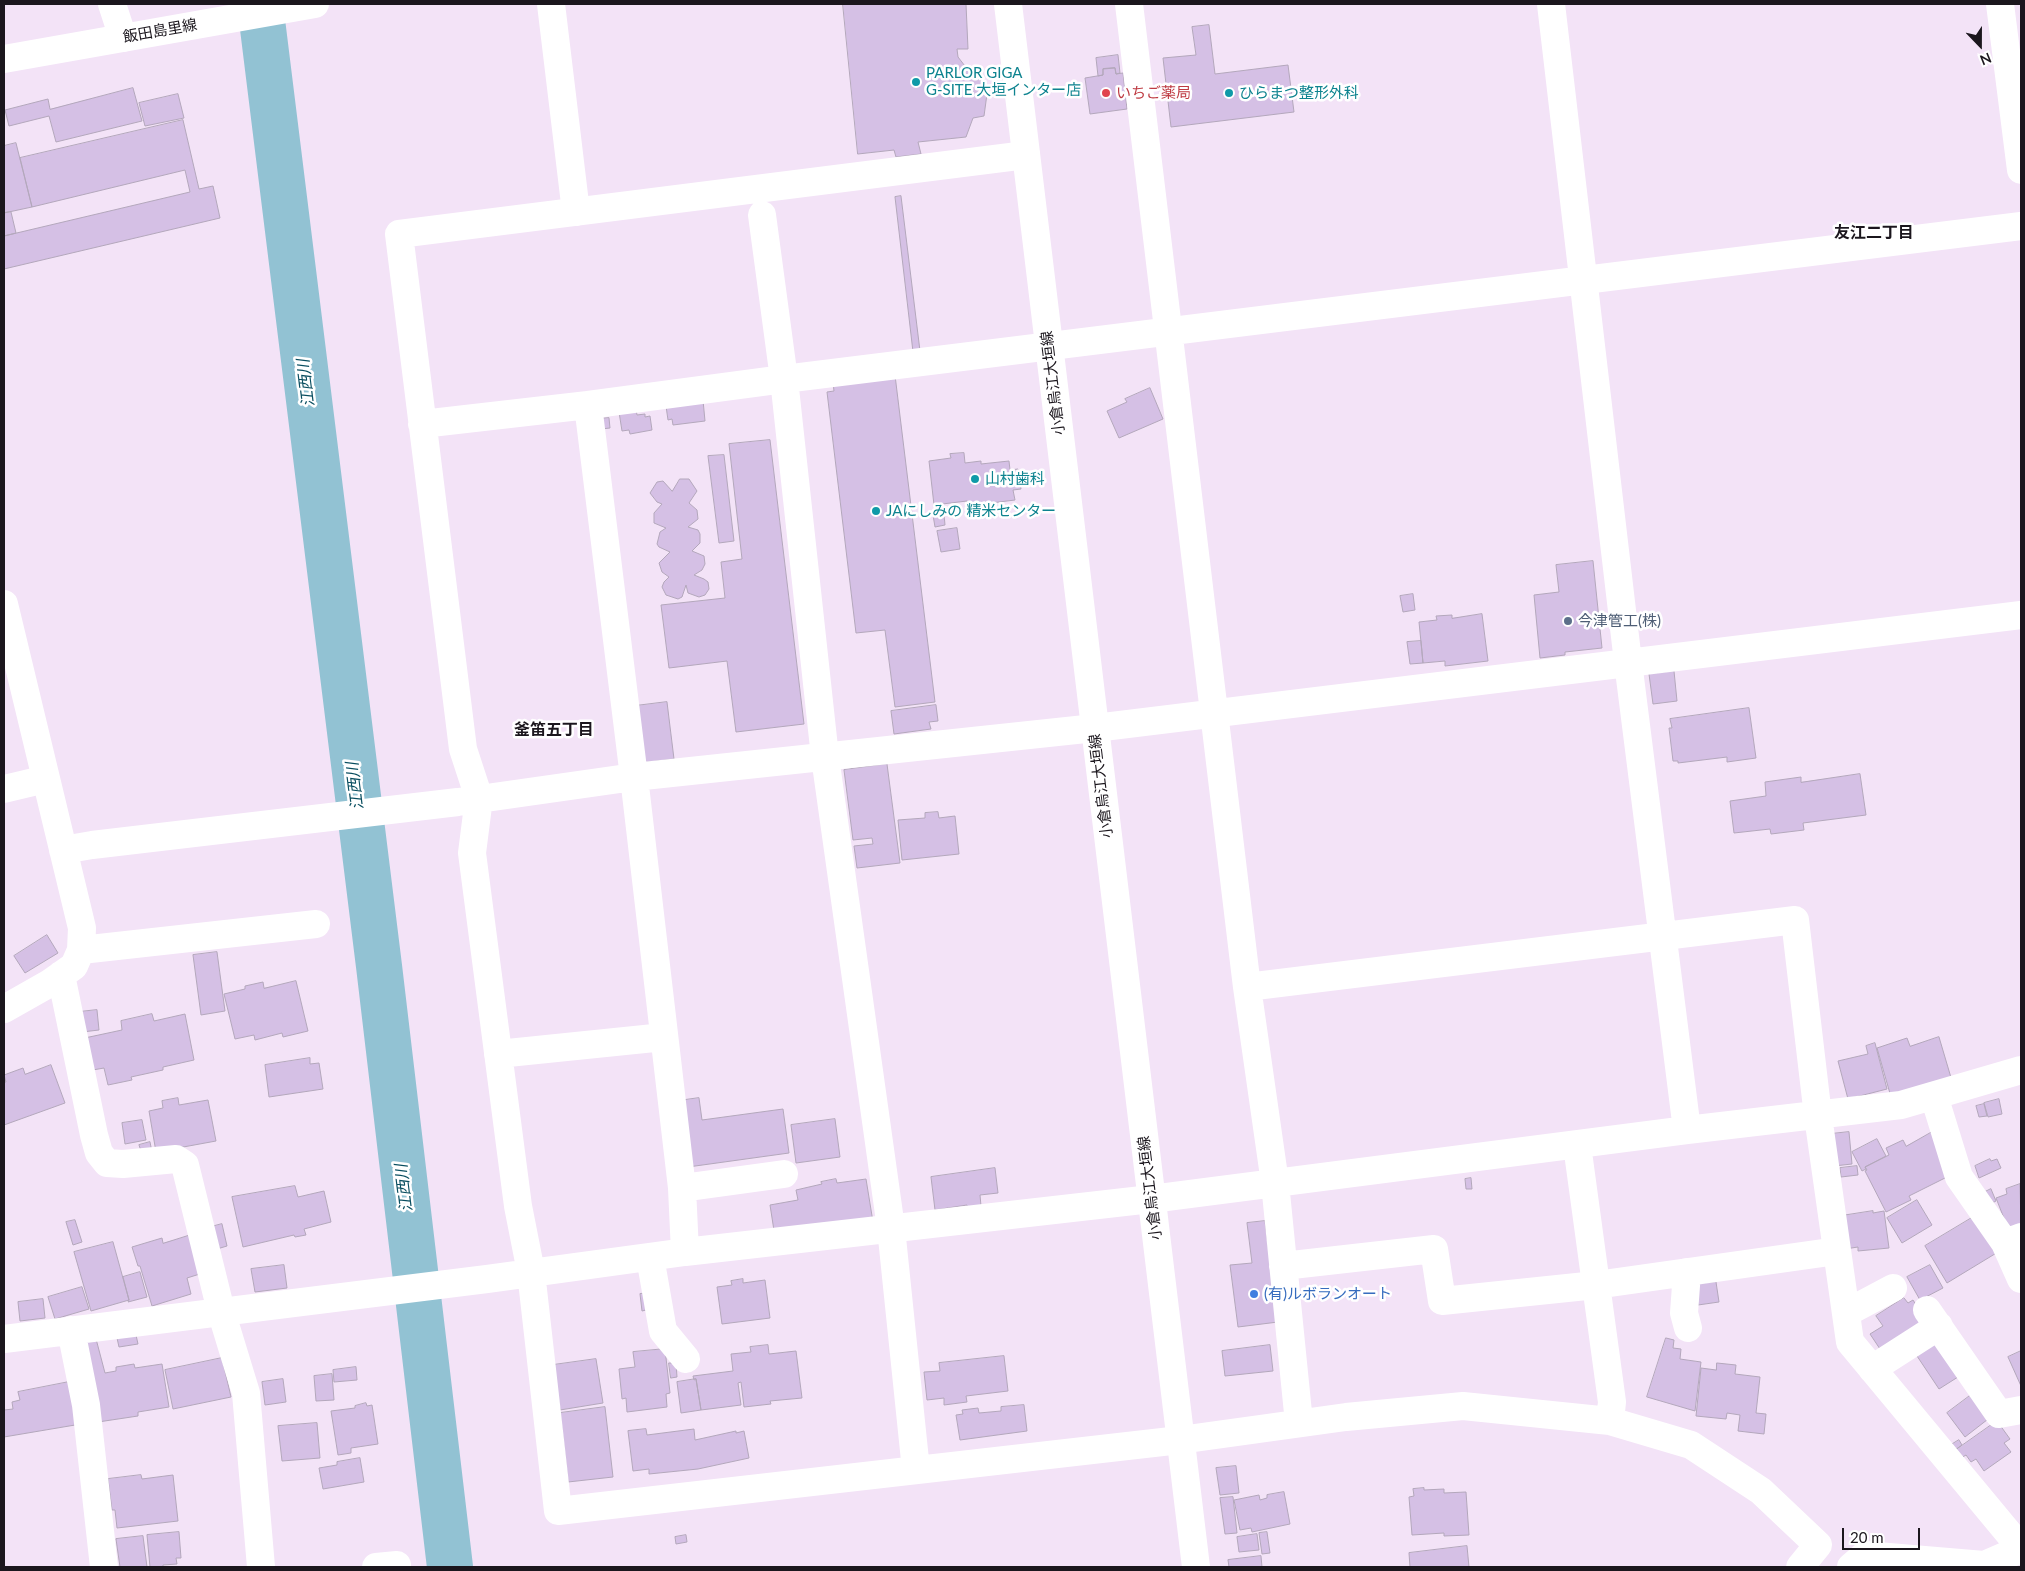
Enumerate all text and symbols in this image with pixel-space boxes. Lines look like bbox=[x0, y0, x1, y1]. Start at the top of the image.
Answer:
street label: 飯田島里線 bbox=[122, 16, 198, 46]
north arrow bbox=[1955, 20, 2005, 70]
text: N bbox=[1978, 49, 1994, 69]
place label: PARLOR GIGA G-SITE 大垣インター店 bbox=[926, 64, 1081, 99]
marker: PARLOR GIGA G-SITE 大垣インター店 bbox=[910, 76, 922, 88]
place label: いちご薬局 bbox=[1116, 84, 1191, 102]
place label: ひらまつ整形外科 bbox=[1239, 84, 1359, 102]
marker: いちご薬局 bbox=[1100, 87, 1112, 99]
marker: ひらまつ整形外科 bbox=[1223, 87, 1235, 99]
district label: 友江二丁目 bbox=[1834, 223, 1914, 243]
street label: 小倉烏江大垣線 bbox=[1038, 330, 1068, 436]
water label: 江西川 bbox=[294, 358, 318, 408]
place label: 山村歯科 bbox=[985, 470, 1045, 488]
marker: 山村歯科 bbox=[969, 473, 981, 485]
place label: JAにしみの 精米センター bbox=[886, 502, 1056, 520]
marker: JAにしみの 精米センター bbox=[870, 505, 882, 517]
place label: 今津管工(株) bbox=[1578, 612, 1661, 630]
marker: 今津管工(株) bbox=[1562, 615, 1574, 627]
district label: 釜笛五丁目 bbox=[514, 720, 594, 740]
street label: 小倉烏江大垣線 bbox=[1086, 733, 1116, 839]
water label: 江西川 bbox=[343, 761, 367, 811]
street label: 小倉烏江大垣線 bbox=[1135, 1135, 1165, 1241]
water label: 江西川 bbox=[392, 1163, 416, 1213]
place label: (有)ルボランオート bbox=[1264, 1285, 1392, 1303]
marker: (有)ルボランオート bbox=[1248, 1288, 1260, 1300]
scale bar bbox=[1845, 1518, 1922, 1550]
text: 20 m bbox=[1850, 1528, 1884, 1546]

